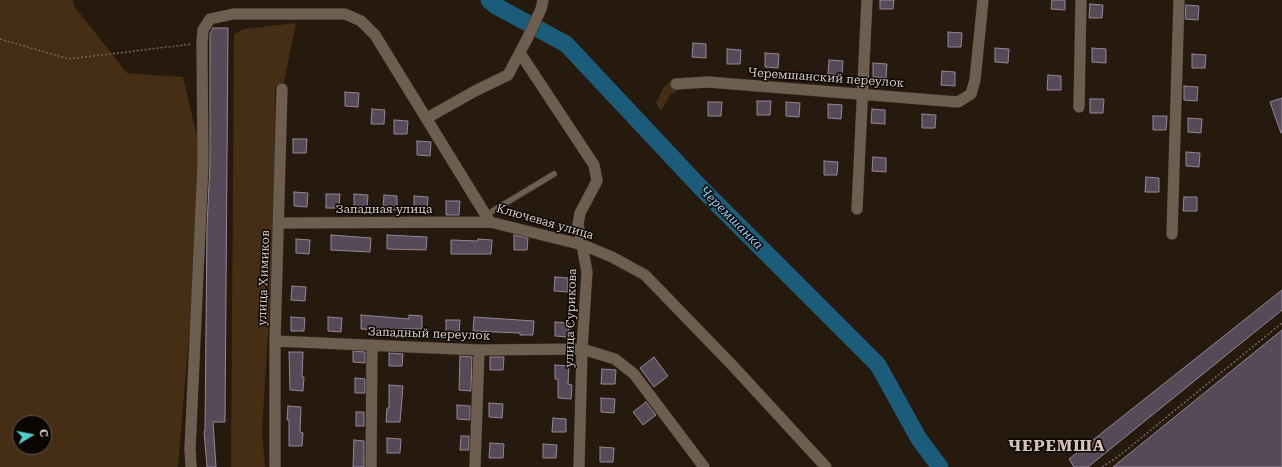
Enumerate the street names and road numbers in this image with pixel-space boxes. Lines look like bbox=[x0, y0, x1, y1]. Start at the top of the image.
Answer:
street label: Черемшанский переулок bbox=[747, 65, 905, 91]
street label: Ключевая улица bbox=[495, 201, 595, 243]
street label: Западная улица bbox=[335, 202, 433, 216]
street label: улица Химиков bbox=[255, 230, 273, 326]
street label: улица Сурикова bbox=[562, 268, 580, 368]
street label: Западный переулок bbox=[367, 325, 491, 343]

